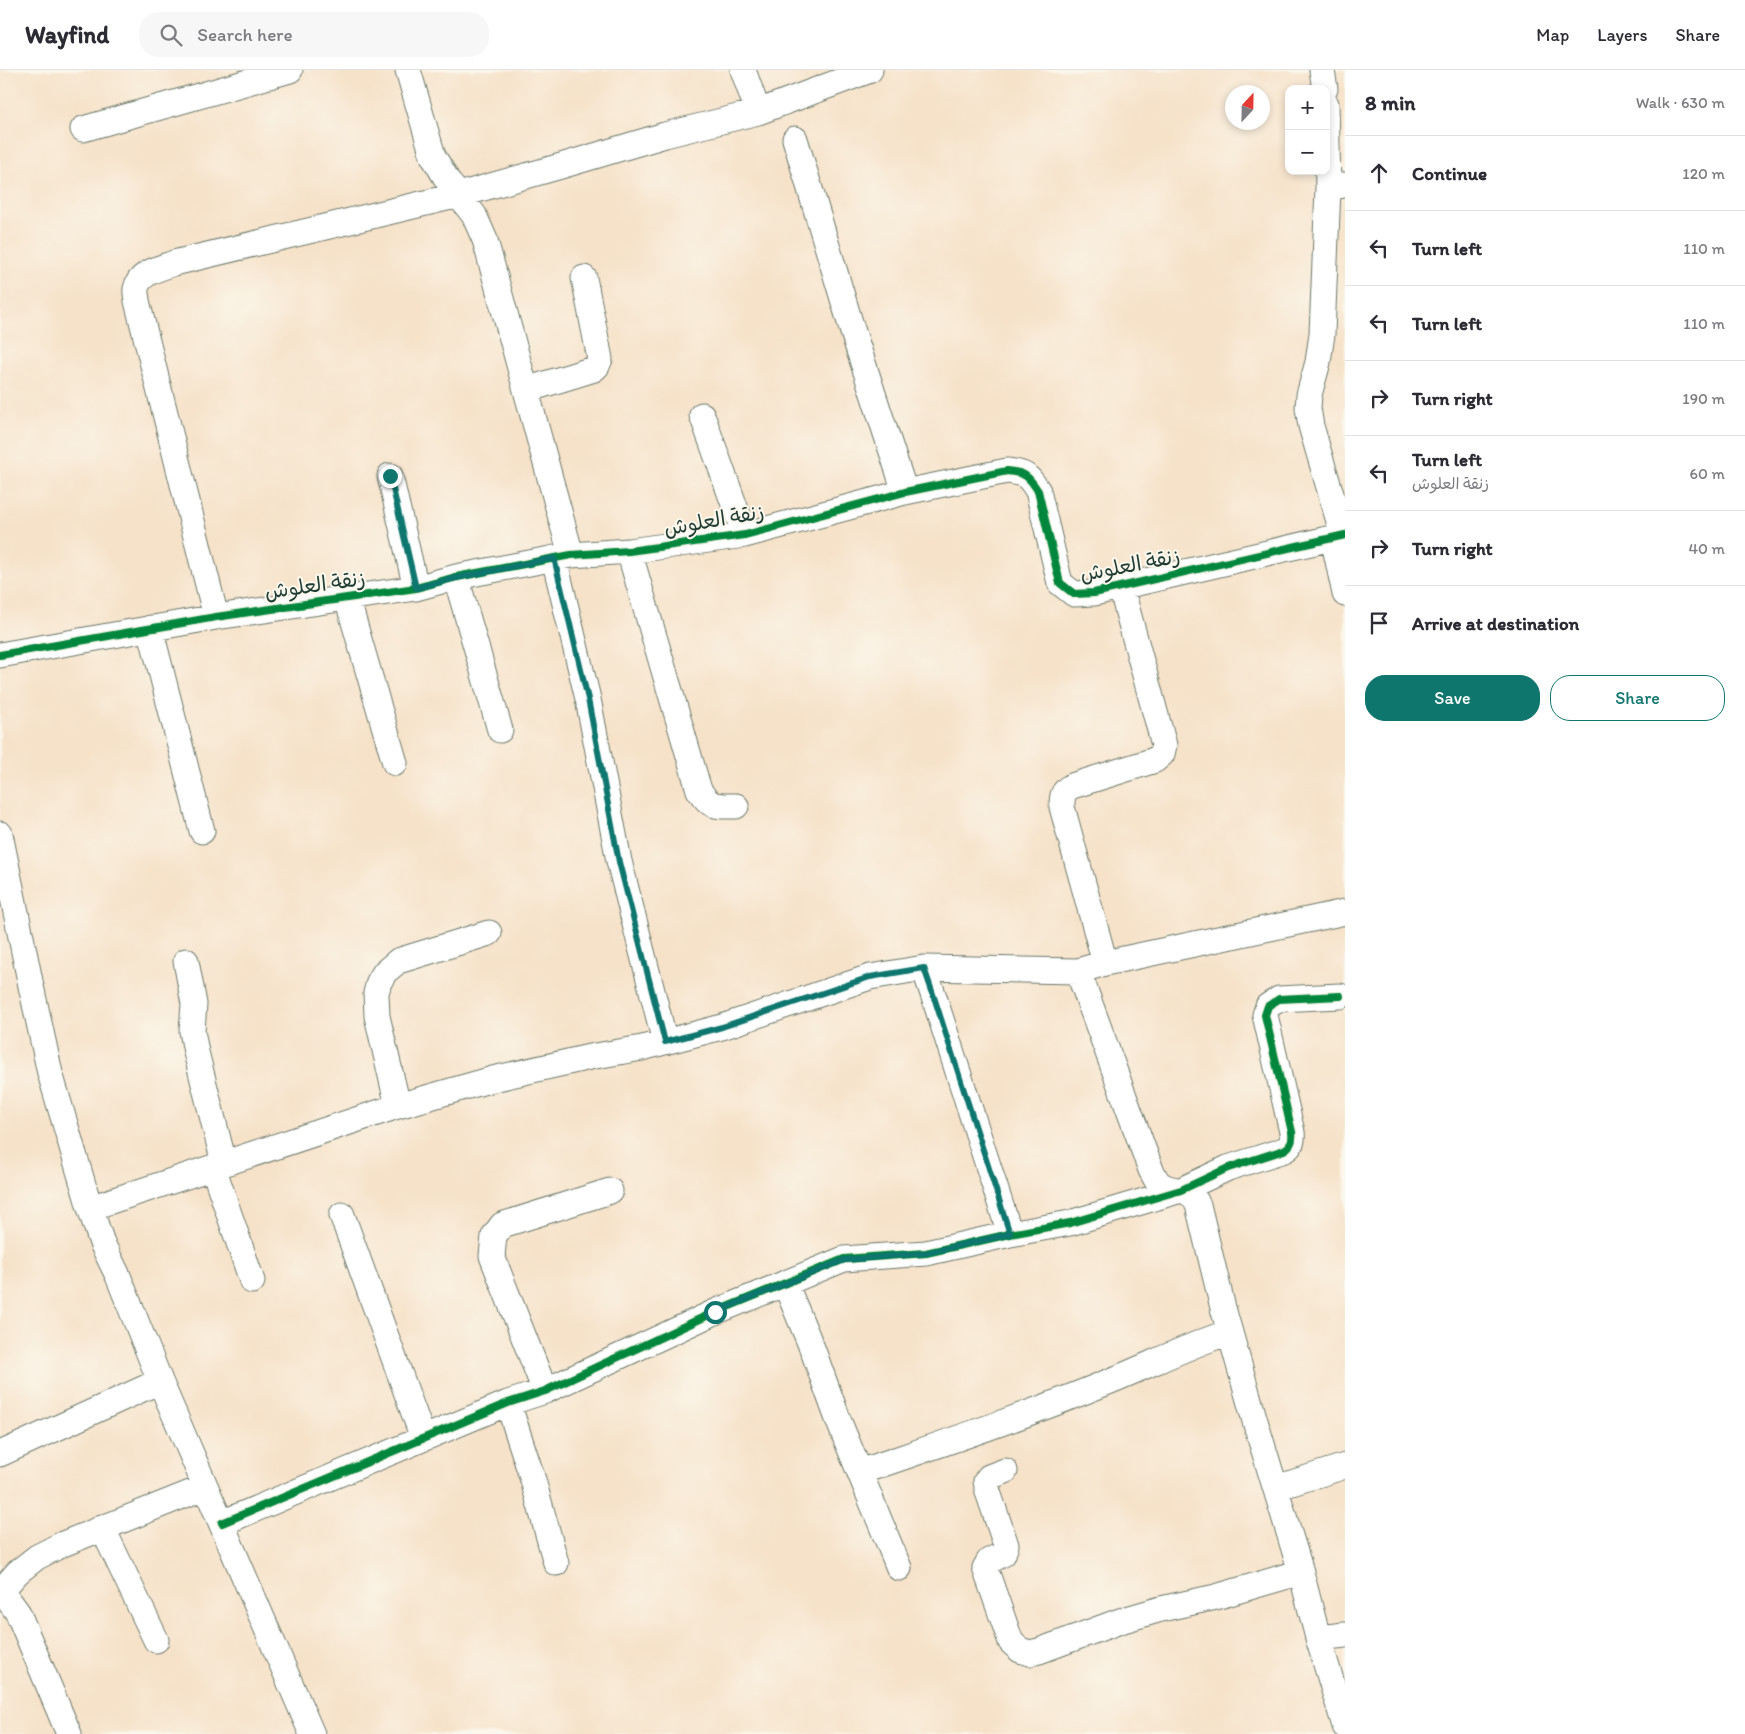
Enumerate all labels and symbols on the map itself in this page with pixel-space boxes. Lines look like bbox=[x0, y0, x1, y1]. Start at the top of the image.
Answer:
north arrow bbox=[1225, 85, 1270, 130]
route end bbox=[379, 465, 402, 488]
street label: زنقة العلوش bbox=[662, 498, 766, 542]
street label: زنقة العلوش bbox=[1078, 543, 1182, 587]
street label: زنقة العلوش bbox=[263, 565, 367, 605]
route start bbox=[704, 1301, 727, 1324]

